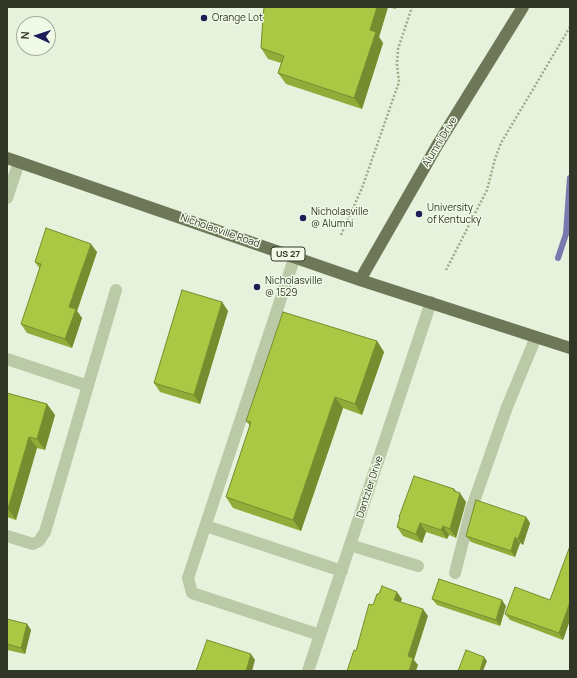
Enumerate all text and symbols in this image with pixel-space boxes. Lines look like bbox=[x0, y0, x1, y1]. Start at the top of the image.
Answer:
place label: Orange Lot bbox=[212, 12, 263, 24]
marker: Orange Lot bbox=[199, 13, 209, 23]
north arrow bbox=[16, 16, 56, 56]
text: N bbox=[17, 31, 32, 40]
street label: Alumni Drive bbox=[420, 115, 460, 169]
place label: University of Kentucky bbox=[427, 202, 481, 226]
place label: Nicholasville @ Alumni bbox=[311, 206, 368, 230]
marker: University of Kentucky bbox=[414, 209, 424, 219]
street label: Nicholasville Road bbox=[179, 212, 261, 250]
marker: Nicholasville @ Alumni bbox=[298, 213, 308, 223]
road number: US 27 bbox=[271, 247, 305, 261]
place label: Nicholasville @ 1529 bbox=[265, 275, 322, 298]
marker: Nicholasville @ 1529 bbox=[252, 282, 262, 292]
street label: Dantzler Drive bbox=[354, 454, 386, 520]

